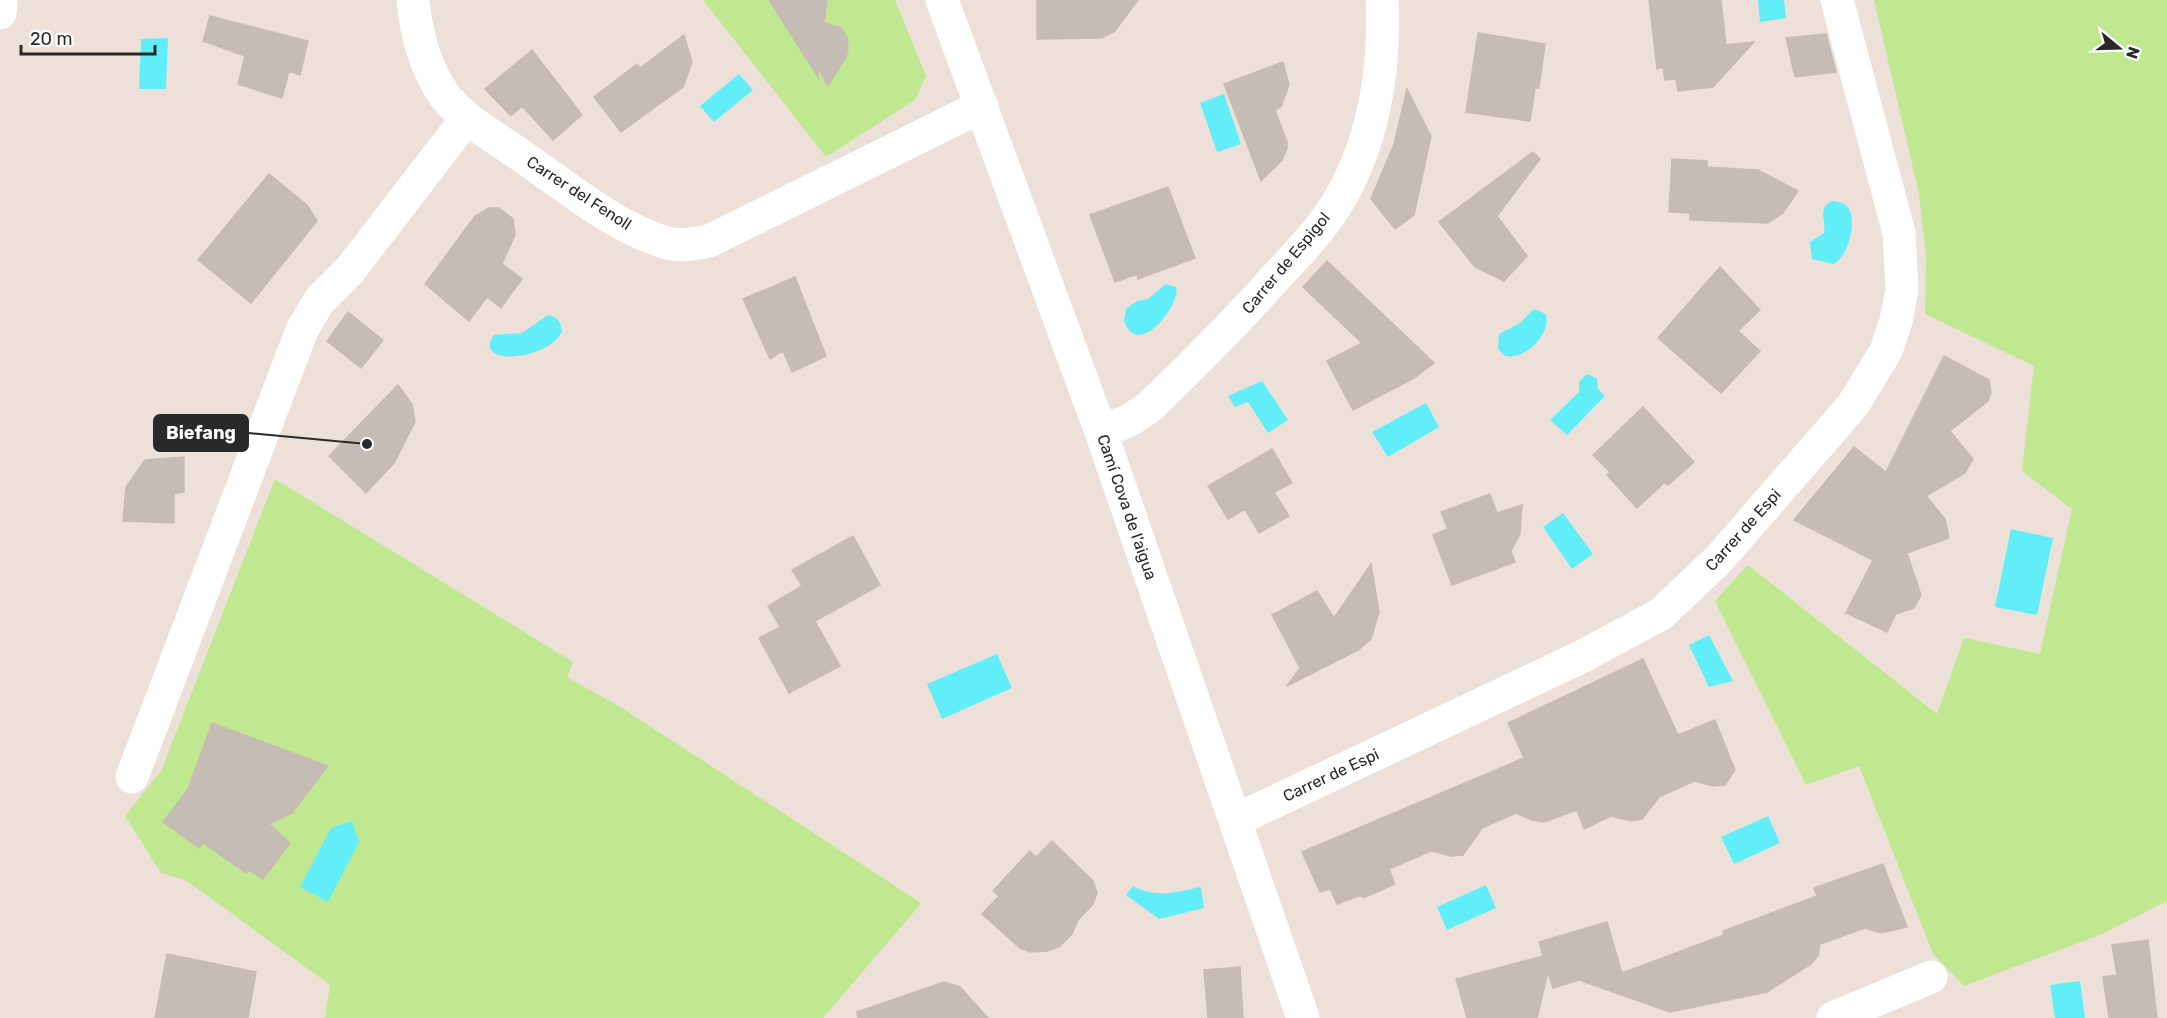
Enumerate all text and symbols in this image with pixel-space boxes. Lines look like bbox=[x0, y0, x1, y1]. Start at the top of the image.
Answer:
scale bar bbox=[21, 18, 154, 56]
north arrow bbox=[2089, 18, 2149, 78]
text: 20 m bbox=[30, 28, 72, 50]
text: N bbox=[2122, 44, 2144, 61]
street label: Carrer del Fenoll bbox=[523, 152, 635, 234]
street label: Carrer de Espigol bbox=[1238, 208, 1334, 318]
callout: Biefang bbox=[154, 415, 248, 451]
text: Biefang bbox=[166, 422, 236, 444]
street label: Camí Cova de l'aigua bbox=[1093, 432, 1161, 582]
street label: Carrer de Espi bbox=[1701, 485, 1785, 575]
street label: Carrer de Espi bbox=[1280, 744, 1382, 806]

